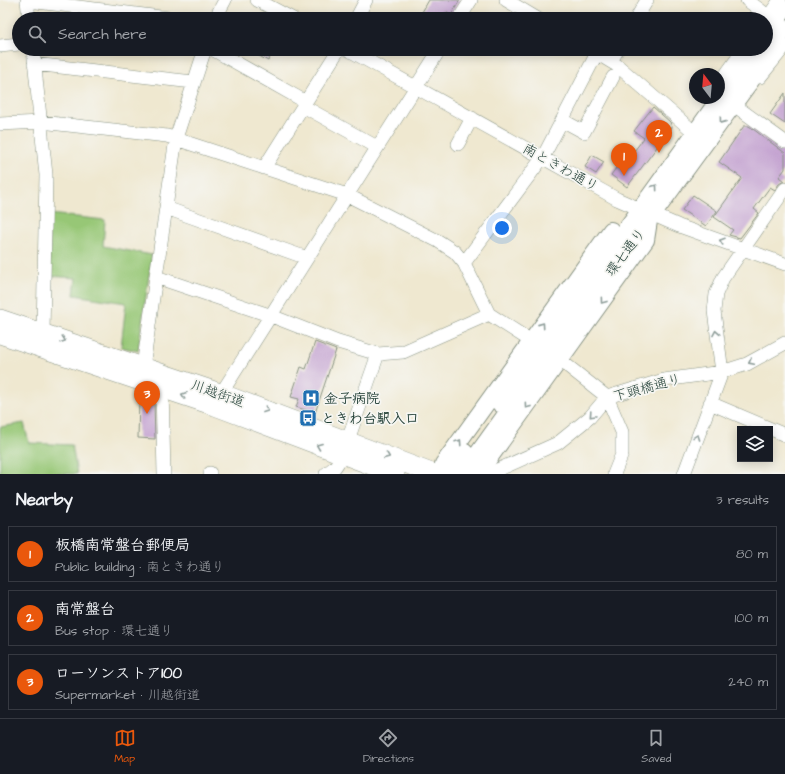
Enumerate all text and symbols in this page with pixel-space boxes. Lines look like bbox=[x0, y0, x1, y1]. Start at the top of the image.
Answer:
search box bbox=[12, 12, 773, 56]
icon: search bbox=[26, 23, 48, 45]
text: Search here bbox=[58, 24, 147, 45]
north arrow bbox=[689, 68, 725, 104]
one-way arrow bbox=[720, 116, 727, 123]
pin: 2 bbox=[646, 120, 672, 153]
street label: 南ときわ通り bbox=[519, 139, 602, 197]
pin: 1 bbox=[611, 143, 637, 176]
one-way arrow bbox=[650, 184, 657, 191]
your location bbox=[492, 218, 512, 238]
street label: 環七通り bbox=[601, 224, 651, 281]
one-way arrow bbox=[719, 237, 726, 246]
one-way arrow bbox=[601, 296, 608, 303]
one-way arrow bbox=[537, 322, 544, 329]
one-way arrow bbox=[712, 330, 721, 337]
one-way arrow bbox=[60, 336, 67, 344]
one-way arrow bbox=[748, 357, 755, 365]
street label: 下頭橋通り bbox=[611, 369, 684, 407]
street label: 川越街道 bbox=[188, 375, 247, 413]
pin: 3 bbox=[134, 381, 160, 414]
hospital icon: 金子病院 bbox=[301, 388, 321, 408]
place label: 金子病院 bbox=[324, 389, 380, 409]
one-way arrow bbox=[180, 391, 187, 400]
one-way arrow bbox=[525, 402, 532, 409]
one-way arrow bbox=[262, 406, 269, 414]
bus stop icon: ときわ台駅入口 bbox=[298, 408, 318, 428]
place label: ときわ台駅入口 bbox=[321, 409, 419, 429]
one-way arrow bbox=[589, 410, 597, 418]
map controls bbox=[737, 426, 773, 462]
button: layers bbox=[737, 426, 773, 462]
one-way arrow bbox=[693, 434, 701, 441]
one-way arrow bbox=[454, 439, 462, 446]
one-way arrow bbox=[315, 442, 322, 450]
one-way arrow bbox=[384, 451, 391, 459]
text: Nearby bbox=[16, 488, 73, 512]
text: 3 results bbox=[716, 491, 769, 509]
text: 板橋南常盤台郵便局 bbox=[55, 535, 190, 556]
text: 1 bbox=[29, 545, 31, 563]
text: 80 m bbox=[736, 545, 768, 563]
text: Public building · 南ときわ通り bbox=[55, 558, 225, 576]
text: 南常盤台 bbox=[55, 599, 115, 620]
text: 2 bbox=[26, 609, 34, 627]
text: 100 m bbox=[735, 609, 768, 627]
text: Bus stop · 環七通り bbox=[55, 622, 173, 640]
text: ローソンストア100 bbox=[55, 663, 182, 684]
text: 3 bbox=[27, 673, 33, 691]
text: 240 m bbox=[728, 673, 768, 691]
text: Supermarket · 川越街道 bbox=[55, 686, 200, 704]
tab: Map bbox=[114, 727, 136, 766]
tab: Directions bbox=[363, 727, 414, 766]
tab: Saved bbox=[641, 727, 671, 766]

